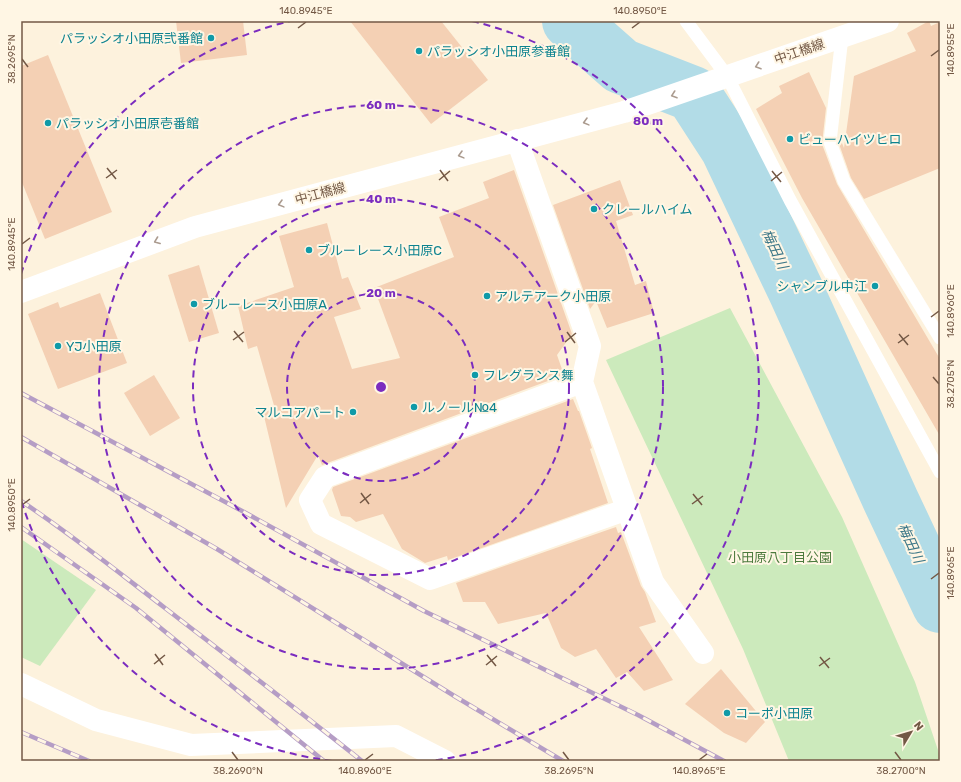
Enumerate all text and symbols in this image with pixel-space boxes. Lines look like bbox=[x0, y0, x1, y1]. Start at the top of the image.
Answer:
text: 140.8945°E bbox=[279, 5, 333, 17]
text: 140.8950°E bbox=[613, 5, 667, 17]
text: 140.8955°E bbox=[945, 23, 957, 77]
place label: パラッシオ小田原弐番館 bbox=[60, 31, 203, 46]
marker: パラッシオ小田原弐番館 bbox=[206, 33, 216, 43]
text: 38.2695°N bbox=[6, 34, 18, 84]
street label: 中江橋線 bbox=[772, 36, 826, 67]
place label: パラッシオ小田原参番館 bbox=[427, 44, 570, 59]
marker: パラッシオ小田原参番館 bbox=[414, 46, 424, 56]
one-way arrow bbox=[755, 61, 762, 69]
one-way arrow bbox=[670, 90, 677, 98]
text: 60 m bbox=[366, 98, 396, 112]
text: 80 m bbox=[633, 114, 663, 128]
place label: パラッシオ小田原壱番館 bbox=[56, 116, 199, 131]
one-way arrow bbox=[583, 117, 590, 126]
marker: パラッシオ小田原壱番館 bbox=[43, 118, 53, 128]
place label: ビューハイツヒロ bbox=[798, 132, 901, 147]
marker: ビューハイツヒロ bbox=[785, 134, 795, 144]
one-way arrow bbox=[457, 151, 464, 159]
street label: 中江橋線 bbox=[293, 180, 347, 207]
text: 40 m bbox=[366, 192, 396, 206]
one-way arrow bbox=[278, 199, 285, 208]
place label: クレールハイム bbox=[602, 202, 692, 217]
marker: クレールハイム bbox=[589, 204, 599, 214]
text: 140.8945°E bbox=[6, 217, 18, 271]
water label: 梅田川 bbox=[758, 227, 792, 274]
one-way arrow bbox=[153, 237, 160, 245]
place label: ブルーレース小田原C bbox=[317, 243, 442, 258]
marker: ブルーレース小田原C bbox=[304, 245, 314, 255]
place label: シャンブル中江 bbox=[776, 279, 867, 294]
marker: シャンブル中江 bbox=[870, 281, 880, 291]
text: 140.8960°E bbox=[945, 284, 957, 338]
text: 20 m bbox=[366, 286, 396, 300]
place label: アルテアーク小田原 bbox=[495, 289, 611, 304]
marker: アルテアーク小田原 bbox=[482, 291, 492, 301]
place label: ブルーレース小田原A bbox=[202, 297, 327, 312]
marker: ブルーレース小田原A bbox=[189, 299, 199, 309]
place label: YJ小田原 bbox=[66, 339, 121, 354]
marker: YJ小田原 bbox=[53, 341, 63, 351]
text: 38.2705°N bbox=[945, 359, 957, 408]
place label: フレグランス舞 bbox=[483, 368, 574, 383]
marker: フレグランス舞 bbox=[470, 370, 480, 380]
centre of rings bbox=[374, 380, 388, 394]
place label: ルノール№4 bbox=[422, 400, 497, 415]
marker: ルノール№4 bbox=[409, 402, 419, 412]
place label: マルコアパート bbox=[255, 405, 345, 420]
marker: マルコアパート bbox=[348, 407, 358, 417]
text: 140.8950°E bbox=[6, 478, 18, 532]
water label: 梅田川 bbox=[894, 521, 928, 568]
text: 140.8965°E bbox=[945, 546, 957, 600]
park label: 小田原八丁目公園 bbox=[728, 550, 832, 565]
place label: コーポ小田原 bbox=[735, 706, 813, 721]
marker: コーポ小田原 bbox=[722, 708, 732, 718]
north arrow bbox=[891, 712, 931, 752]
text: N bbox=[911, 719, 926, 733]
text: 38.2690°N bbox=[213, 765, 263, 777]
text: 140.8960°E bbox=[338, 765, 392, 777]
text: 38.2695°N bbox=[544, 765, 594, 777]
text: 140.8965°E bbox=[672, 765, 726, 777]
text: 38.2700°N bbox=[876, 765, 926, 777]

